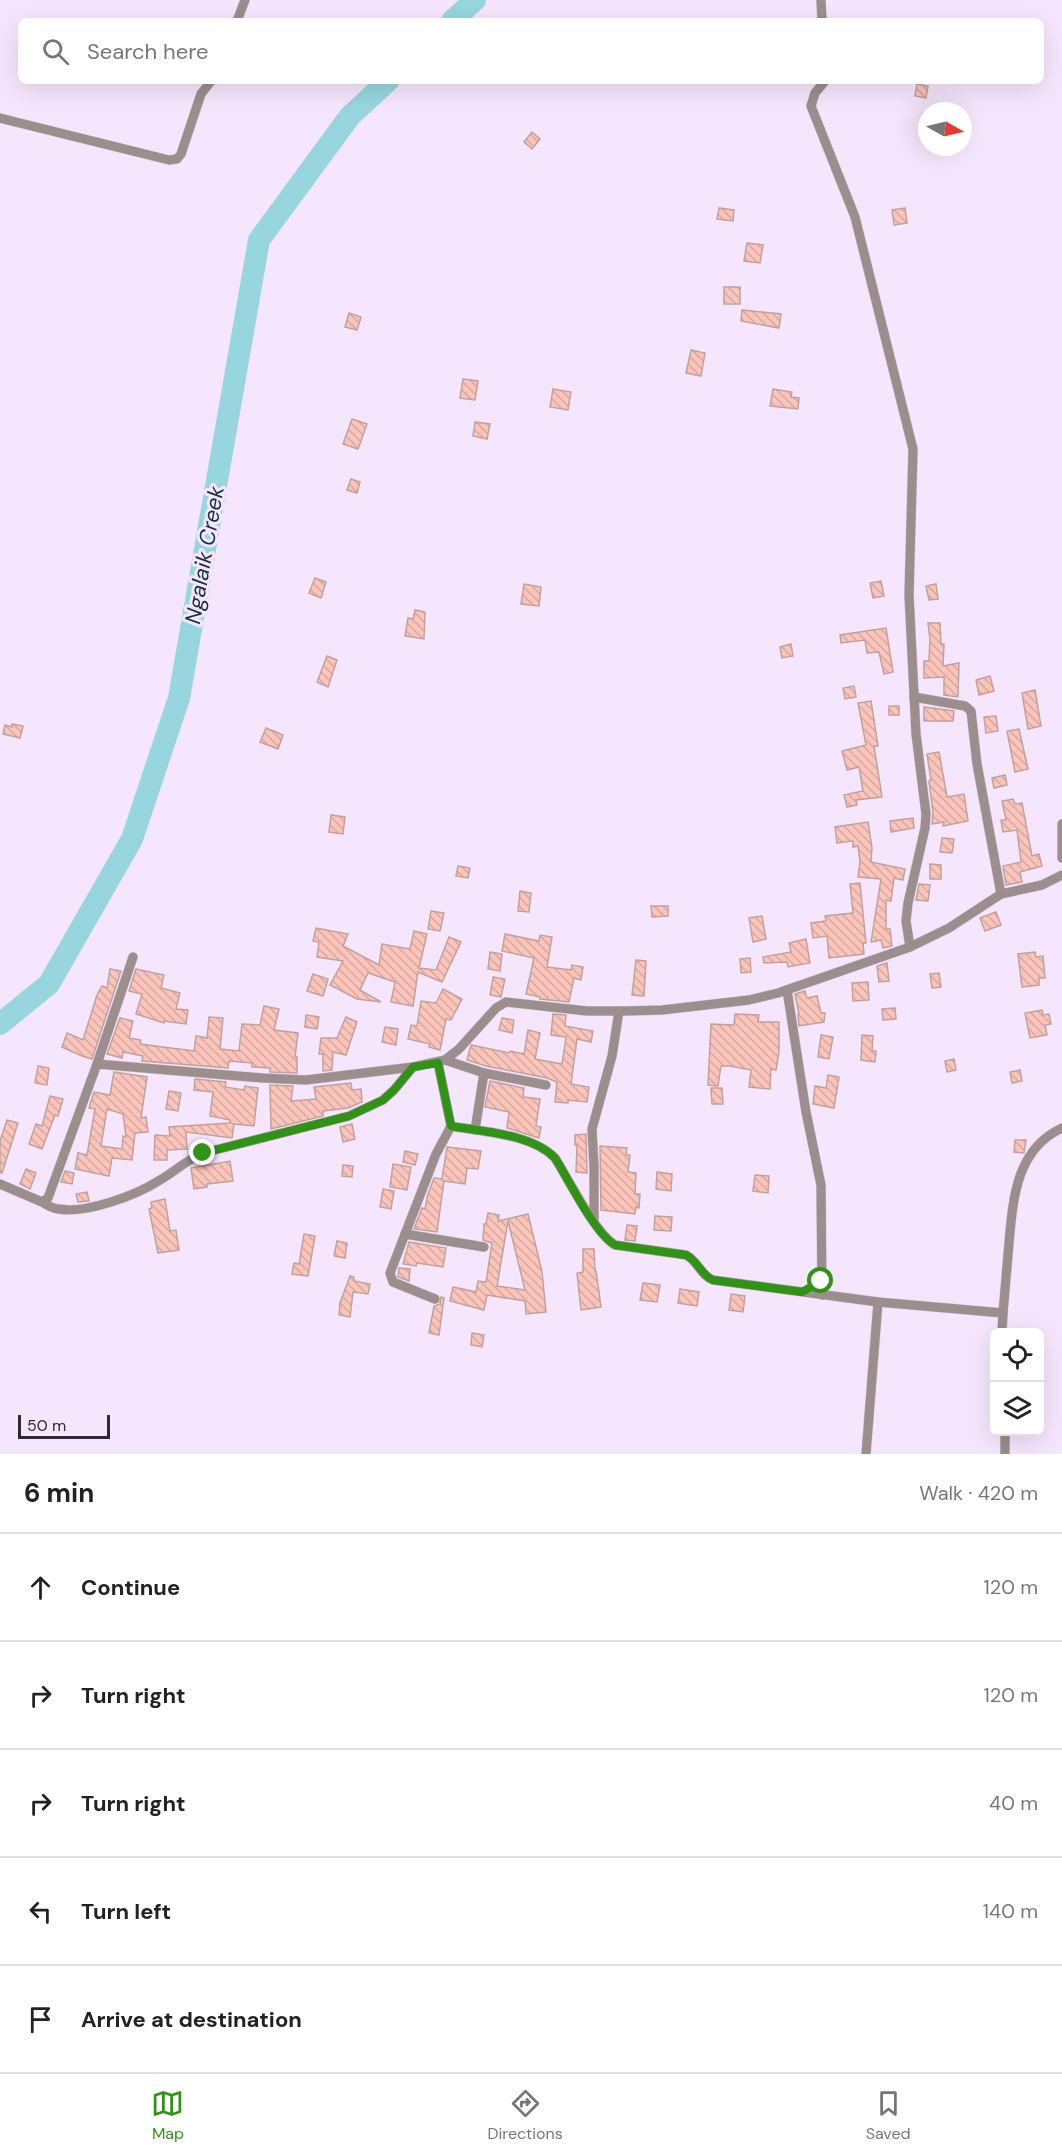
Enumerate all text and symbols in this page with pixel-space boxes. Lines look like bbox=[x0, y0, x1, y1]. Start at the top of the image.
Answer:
search box bbox=[18, 18, 1044, 84]
icon: search bbox=[39, 35, 72, 68]
text: Search here bbox=[87, 37, 208, 66]
north arrow bbox=[918, 102, 972, 156]
water label: Ngalaik Creek bbox=[178, 483, 231, 626]
route end bbox=[189, 1139, 215, 1165]
route start bbox=[807, 1267, 833, 1293]
map controls bbox=[990, 1328, 1044, 1436]
button: locate bbox=[990, 1328, 1044, 1382]
button: layers bbox=[990, 1382, 1044, 1436]
scale bar bbox=[18, 1412, 110, 1440]
text: 50 m bbox=[27, 1415, 66, 1436]
text: 6 min bbox=[24, 1476, 94, 1510]
text: Walk · 420 m bbox=[919, 1480, 1038, 1506]
icon: ahead bbox=[24, 1571, 57, 1604]
text: Continue bbox=[81, 1573, 180, 1602]
text: 120 m bbox=[984, 1574, 1038, 1600]
icon: right bbox=[24, 1679, 57, 1712]
text: Turn right bbox=[81, 1681, 186, 1710]
text: 120 m bbox=[984, 1682, 1038, 1708]
icon: right bbox=[24, 1787, 57, 1820]
text: Turn right bbox=[81, 1789, 186, 1818]
text: 40 m bbox=[989, 1790, 1038, 1816]
icon: left bbox=[24, 1895, 57, 1928]
text: Turn left bbox=[81, 1897, 171, 1926]
text: 140 m bbox=[983, 1898, 1038, 1924]
icon: arrive bbox=[24, 2003, 57, 2036]
text: Arrive at destination bbox=[81, 2005, 302, 2034]
tab: Map bbox=[151, 2087, 184, 2144]
tab: Directions bbox=[487, 2087, 563, 2144]
tab: Saved bbox=[866, 2087, 911, 2144]

